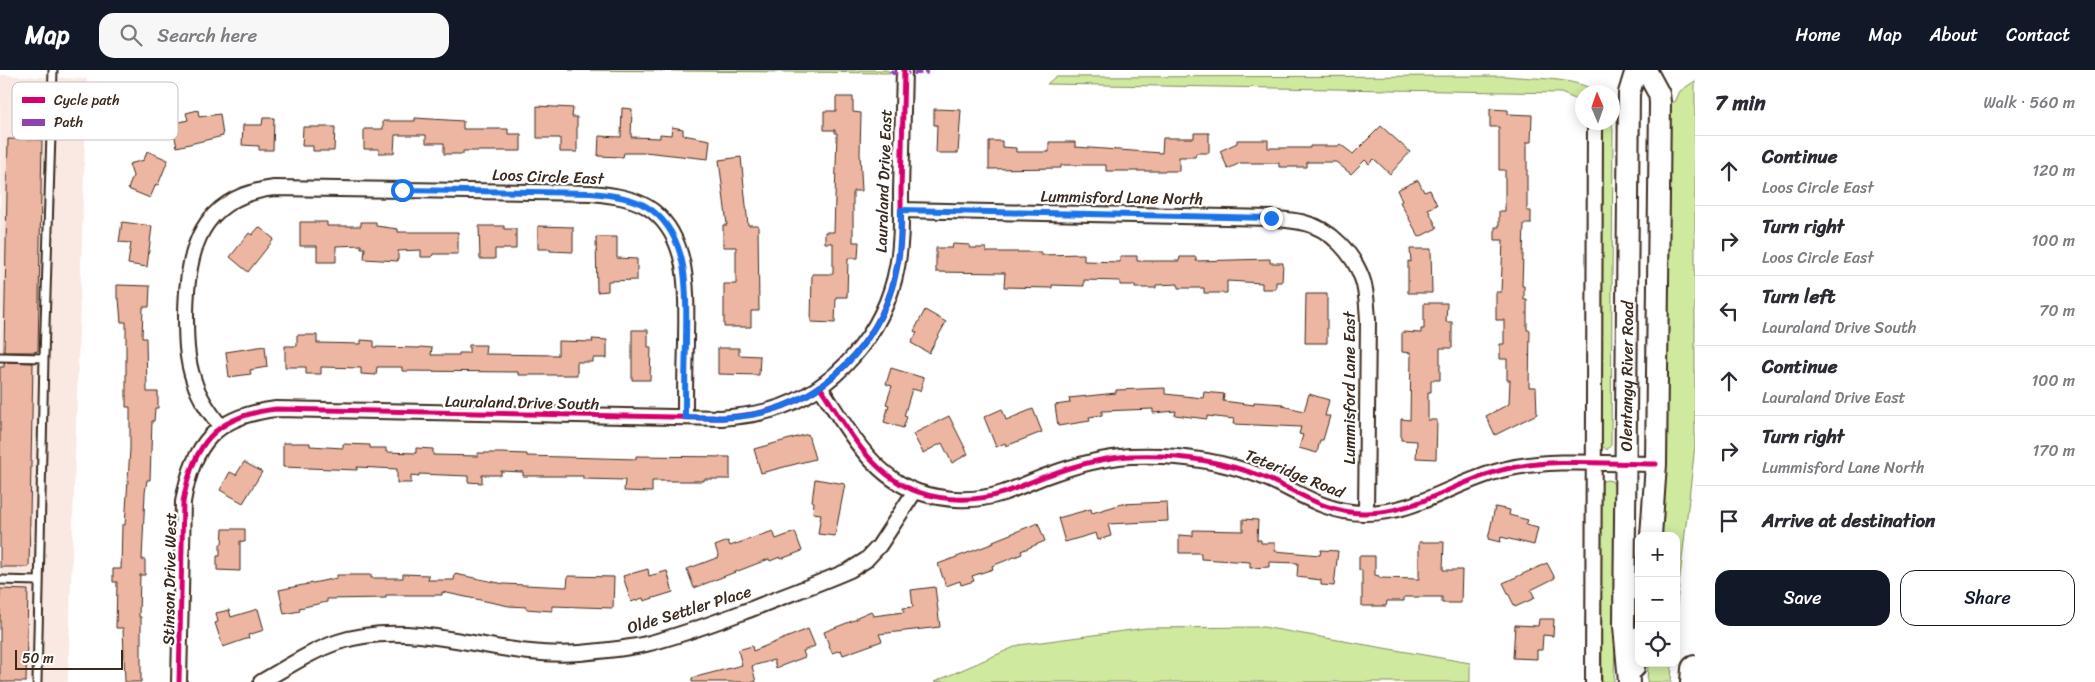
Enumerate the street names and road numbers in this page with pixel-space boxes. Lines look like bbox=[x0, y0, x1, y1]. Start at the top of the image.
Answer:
street label: Lauraland Drive East bbox=[867, 109, 900, 253]
street label: Loos Circle East bbox=[492, 160, 605, 193]
street label: Lummisford Lane North bbox=[1040, 182, 1204, 213]
street label: Olentangy River Road bbox=[1612, 299, 1642, 452]
street label: Lummisford Lane East bbox=[1335, 311, 1364, 464]
street label: Lauraland Drive South bbox=[445, 387, 599, 418]
street label: Teteridge Road bbox=[1241, 440, 1350, 507]
street label: Stinson Drive West bbox=[154, 512, 185, 646]
street label: Olde Settler Place bbox=[623, 577, 755, 642]

